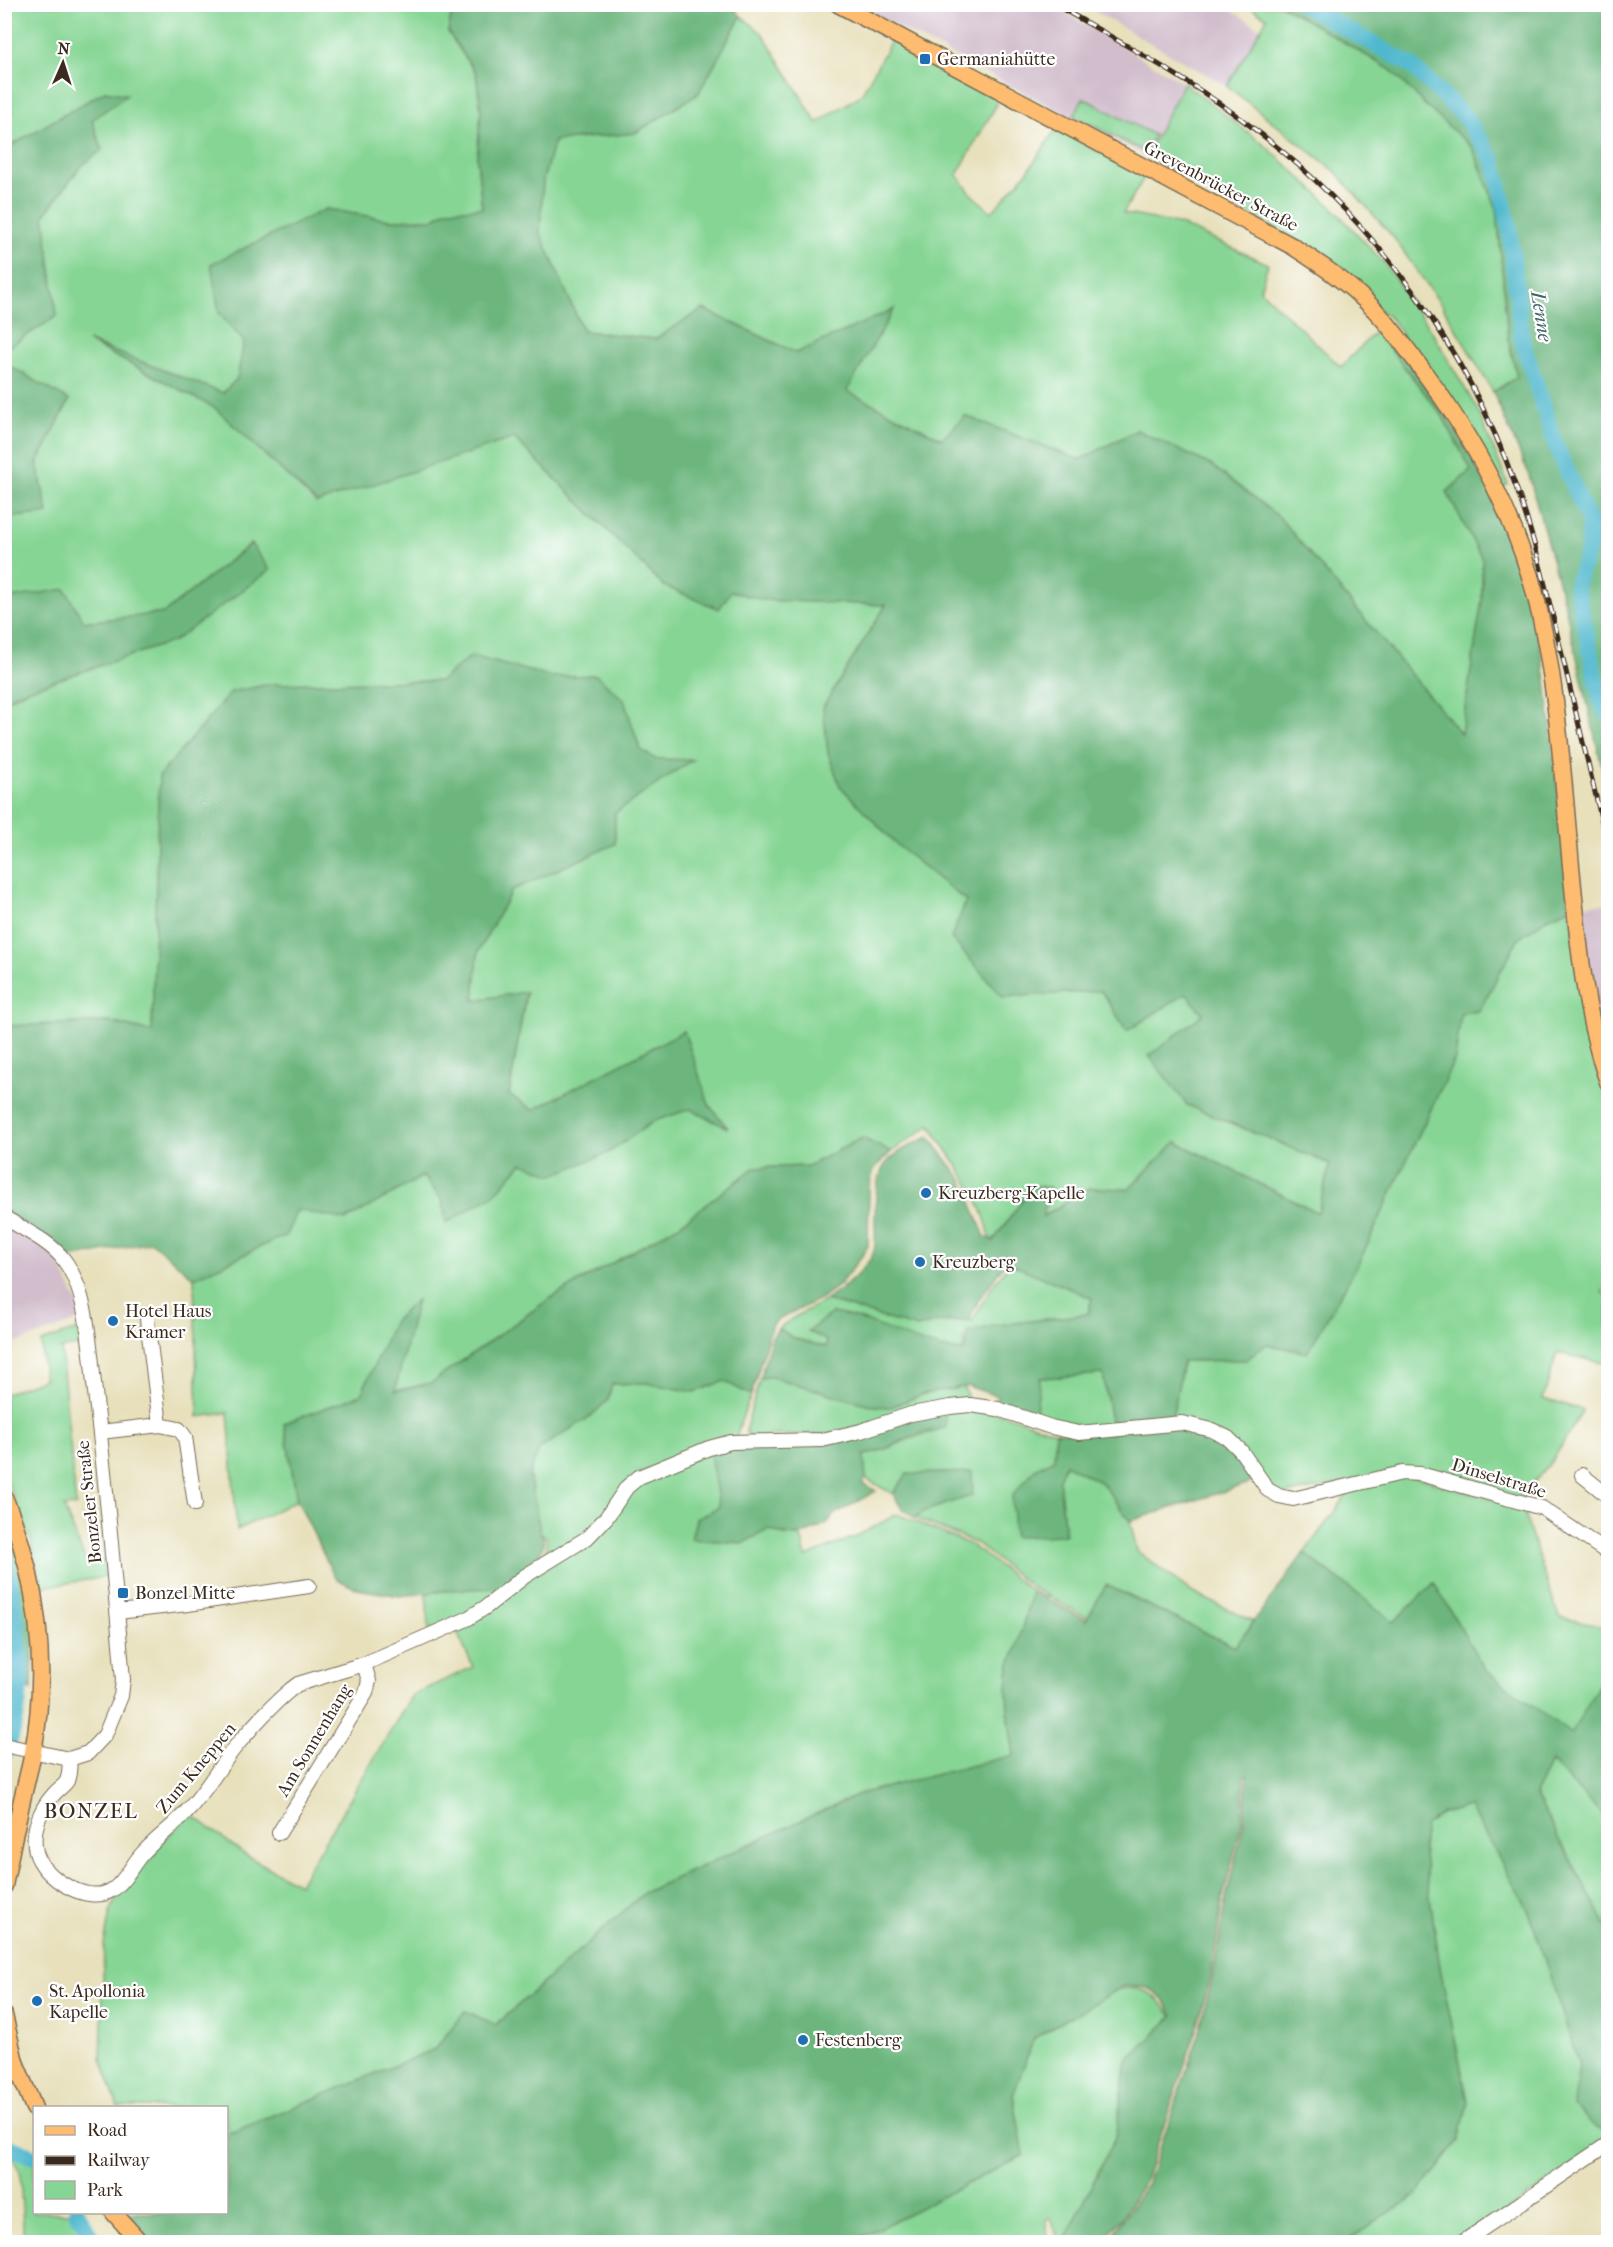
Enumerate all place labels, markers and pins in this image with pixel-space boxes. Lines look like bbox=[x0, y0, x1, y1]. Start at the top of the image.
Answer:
place label: Germaniahütte bbox=[937, 49, 1056, 70]
marker: Germaniahütte bbox=[918, 52, 932, 66]
place label: Kreuzberg-Kapelle bbox=[938, 1183, 1085, 1204]
marker: Kreuzberg-Kapelle bbox=[919, 1186, 933, 1200]
place label: Kreuzberg bbox=[932, 1252, 1016, 1273]
marker: Kreuzberg bbox=[913, 1255, 927, 1269]
place label: Hotel Haus Kramer bbox=[125, 1301, 212, 1343]
marker: Hotel Haus Kramer bbox=[106, 1314, 120, 1328]
place label: Bonzel Mitte bbox=[135, 1583, 235, 1604]
marker: Bonzel Mitte bbox=[116, 1586, 130, 1600]
place label: St. Apollonia Kapelle bbox=[49, 1981, 146, 2023]
marker: St. Apollonia Kapelle bbox=[30, 1994, 44, 2008]
place label: Festenberg bbox=[815, 2030, 902, 2051]
marker: Festenberg bbox=[796, 2033, 810, 2047]

